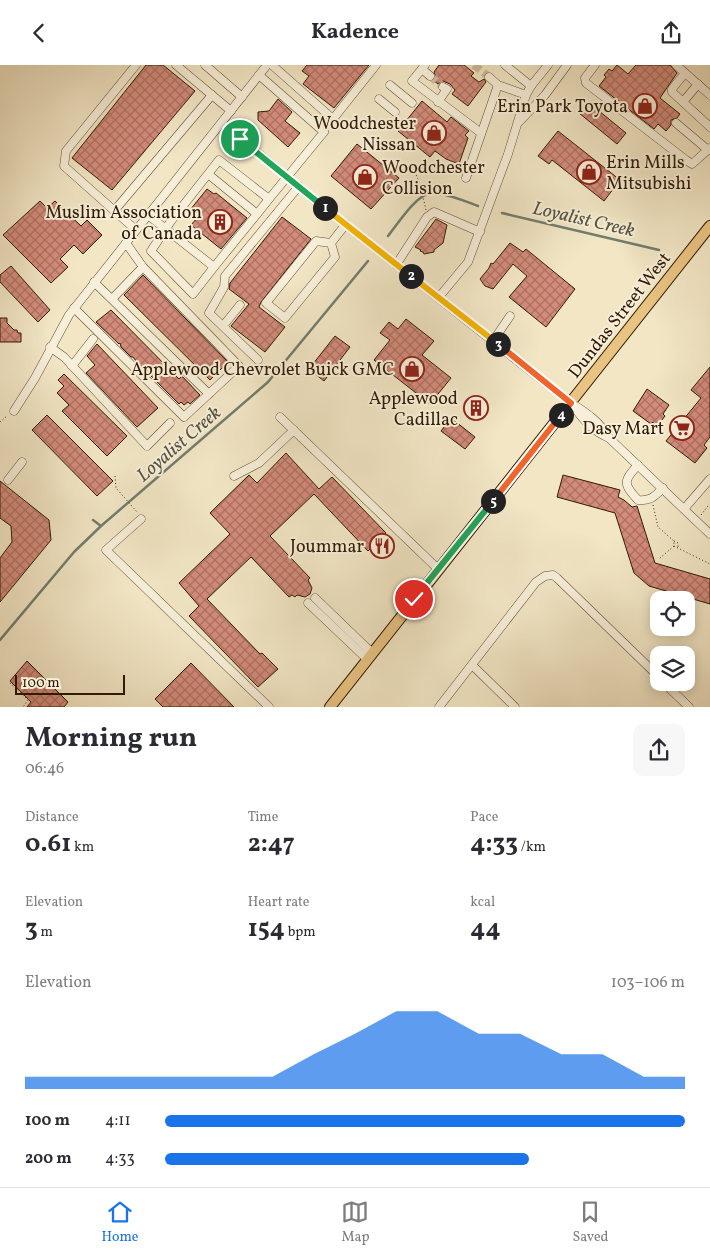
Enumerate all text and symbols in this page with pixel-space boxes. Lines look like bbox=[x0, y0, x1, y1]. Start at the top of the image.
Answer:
text: Kadence bbox=[311, 17, 399, 48]
icon: back bbox=[25, 19, 53, 47]
icon: share bbox=[657, 19, 685, 47]
shop icon: Erin Park Toyota bbox=[632, 93, 658, 119]
place label: Erin Park Toyota bbox=[497, 95, 628, 120]
place label: Woodchester Nissan bbox=[313, 112, 416, 158]
pin bbox=[219, 118, 261, 160]
shop icon: Woodchester Nissan bbox=[421, 120, 447, 146]
icon: arrive bbox=[226, 125, 254, 153]
place label: Erin Mills Mitsubishi bbox=[606, 151, 691, 197]
place label: Woodchester Collision bbox=[382, 156, 485, 202]
shop icon: Erin Mills Mitsubishi bbox=[576, 159, 602, 185]
shop icon: Woodchester Collision bbox=[352, 164, 378, 190]
pin: 1 bbox=[312, 195, 338, 221]
water label: Loyalist Creek bbox=[530, 196, 637, 244]
text: 1 bbox=[323, 199, 328, 218]
place label: Muslim Association of Canada bbox=[46, 201, 202, 247]
building icon: Muslim Association of Canada bbox=[207, 209, 233, 235]
street label: Dundas Street West bbox=[563, 248, 677, 384]
pin: 2 bbox=[398, 263, 424, 289]
text: 2 bbox=[408, 267, 415, 286]
pin: 3 bbox=[486, 331, 510, 357]
text: 3 bbox=[495, 335, 502, 354]
shop icon: Applewood Chevrolet Buick GMC bbox=[399, 356, 425, 382]
place label: Applewood Chevrolet Buick GMC bbox=[131, 358, 394, 383]
place label: Applewood Cadillac bbox=[369, 387, 458, 433]
building icon: Applewood Cadillac bbox=[463, 395, 489, 421]
water label: Loyalist Creek bbox=[132, 400, 227, 488]
pin: 4 bbox=[548, 403, 574, 427]
text: 4 bbox=[557, 406, 566, 425]
supermarket icon: Dasy Mart bbox=[669, 415, 695, 441]
place label: Dasy Mart bbox=[582, 417, 664, 442]
pin: 5 bbox=[480, 489, 506, 513]
text: 5 bbox=[490, 492, 497, 511]
restaurant icon: Joummar bbox=[369, 533, 395, 559]
place label: Joummar bbox=[290, 535, 364, 560]
pin bbox=[393, 578, 435, 620]
icon: check bbox=[400, 585, 428, 613]
map controls bbox=[650, 591, 695, 691]
button: locate bbox=[650, 591, 695, 636]
button: layers bbox=[650, 646, 695, 691]
scale bar bbox=[15, 672, 125, 695]
text: 100 m bbox=[22, 674, 60, 693]
text: Morning run bbox=[25, 719, 197, 758]
button: share bbox=[633, 724, 685, 776]
text: 06:46 bbox=[25, 758, 64, 780]
text: Distance bbox=[25, 808, 79, 827]
text: Time bbox=[248, 808, 278, 827]
text: Pace bbox=[470, 808, 498, 827]
text: 0.61 bbox=[25, 827, 71, 862]
text: 2:47 bbox=[248, 827, 295, 862]
text: 4:33 bbox=[470, 827, 518, 862]
text: km bbox=[71, 838, 94, 857]
text: /km bbox=[518, 838, 546, 857]
text: Elevation bbox=[25, 893, 83, 912]
text: Heart rate bbox=[248, 893, 309, 912]
text: kcal bbox=[470, 893, 495, 912]
text: 3 bbox=[25, 912, 38, 947]
text: 154 bbox=[248, 912, 285, 947]
text: 44 bbox=[470, 912, 501, 947]
text: m bbox=[38, 923, 53, 942]
text: bpm bbox=[285, 923, 316, 942]
text: Elevation bbox=[25, 972, 92, 994]
text: 103–106 m bbox=[611, 972, 685, 994]
text: 100 m bbox=[25, 1110, 70, 1132]
text: 4:11 bbox=[105, 1110, 131, 1132]
text: 200 m bbox=[25, 1148, 72, 1170]
text: 4:33 bbox=[105, 1148, 135, 1170]
tab: Home bbox=[101, 1198, 139, 1247]
tab: Map bbox=[341, 1198, 369, 1247]
tab: Saved bbox=[572, 1198, 609, 1247]

